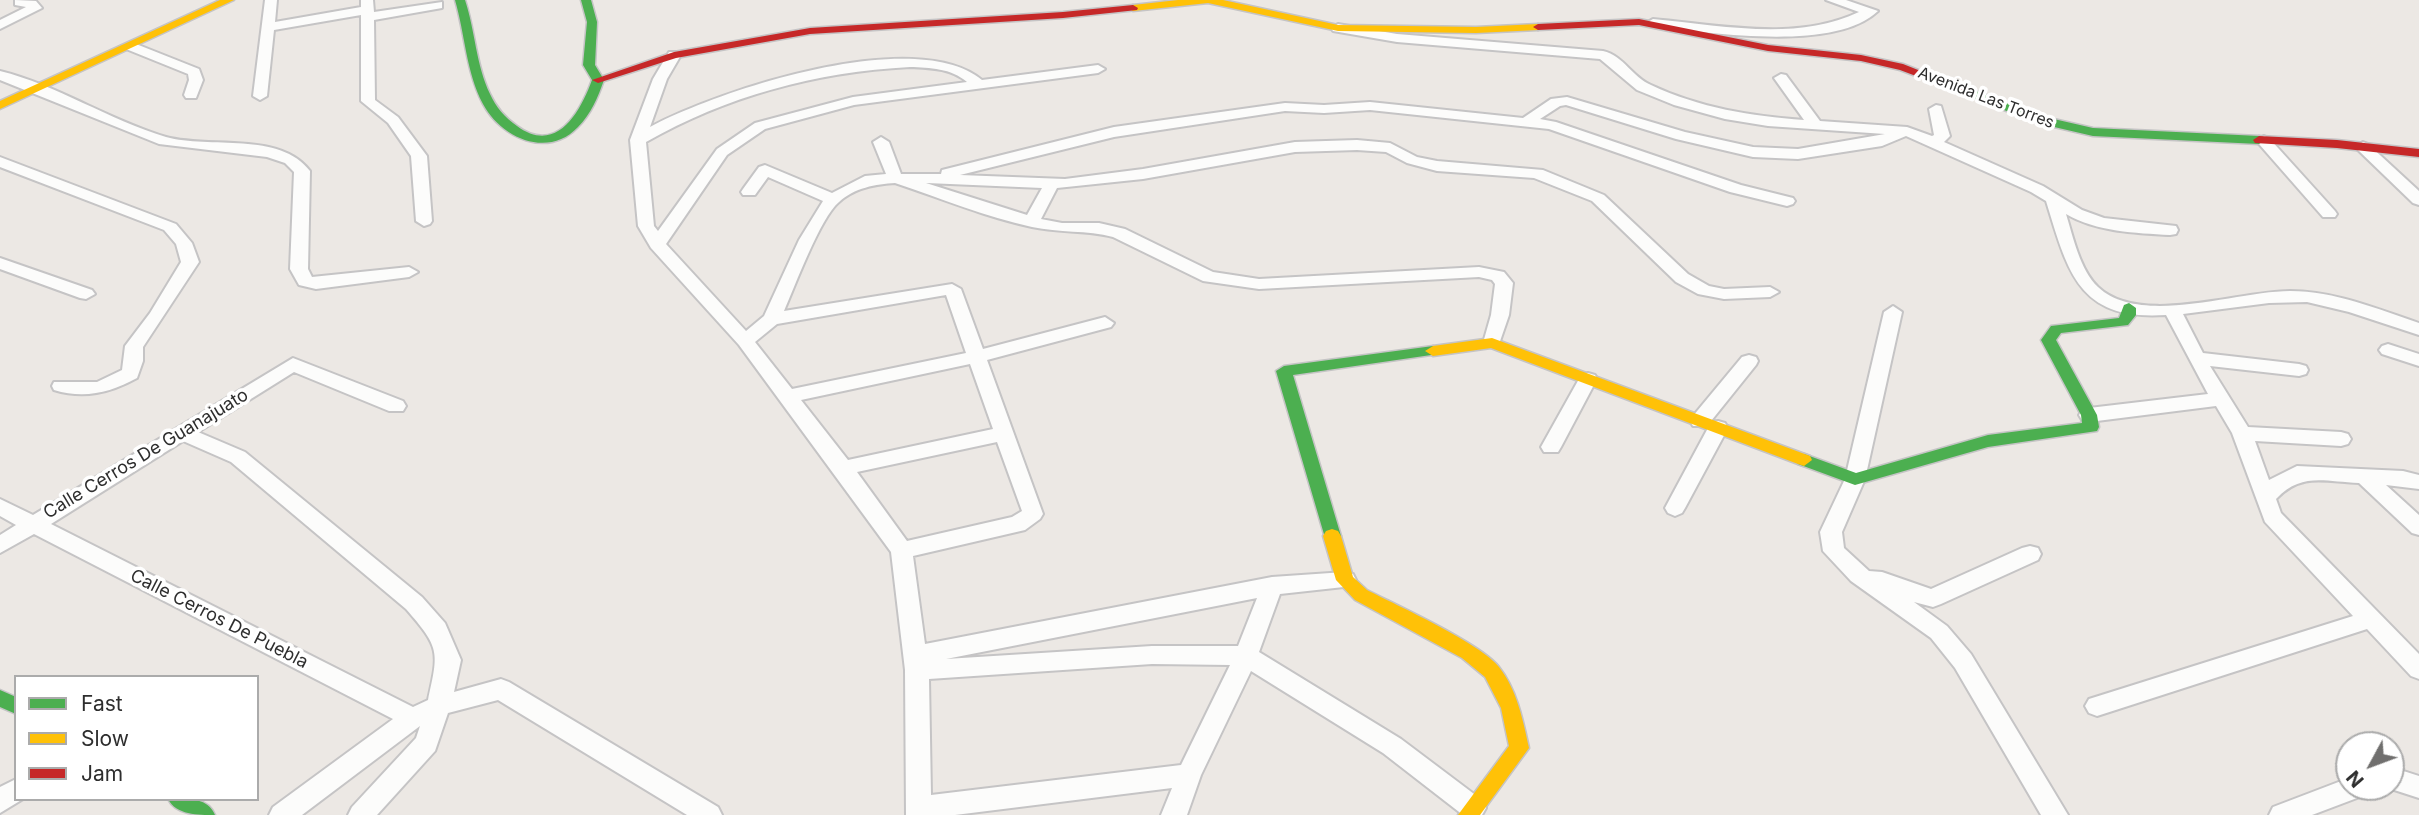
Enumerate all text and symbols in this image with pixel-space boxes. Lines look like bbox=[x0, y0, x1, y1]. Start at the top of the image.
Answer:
street label: Avenida Las Torres bbox=[1915, 63, 2057, 133]
street label: Calle Cerros De Guanajuato bbox=[40, 384, 252, 524]
street label: Calle Cerros De Puebla bbox=[126, 565, 312, 673]
legend bbox=[14, 675, 259, 801]
text: Fast bbox=[81, 691, 123, 716]
text: Slow bbox=[81, 726, 129, 751]
north arrow bbox=[2335, 731, 2405, 801]
text: Jam bbox=[81, 761, 123, 786]
text: N bbox=[2342, 766, 2369, 792]

